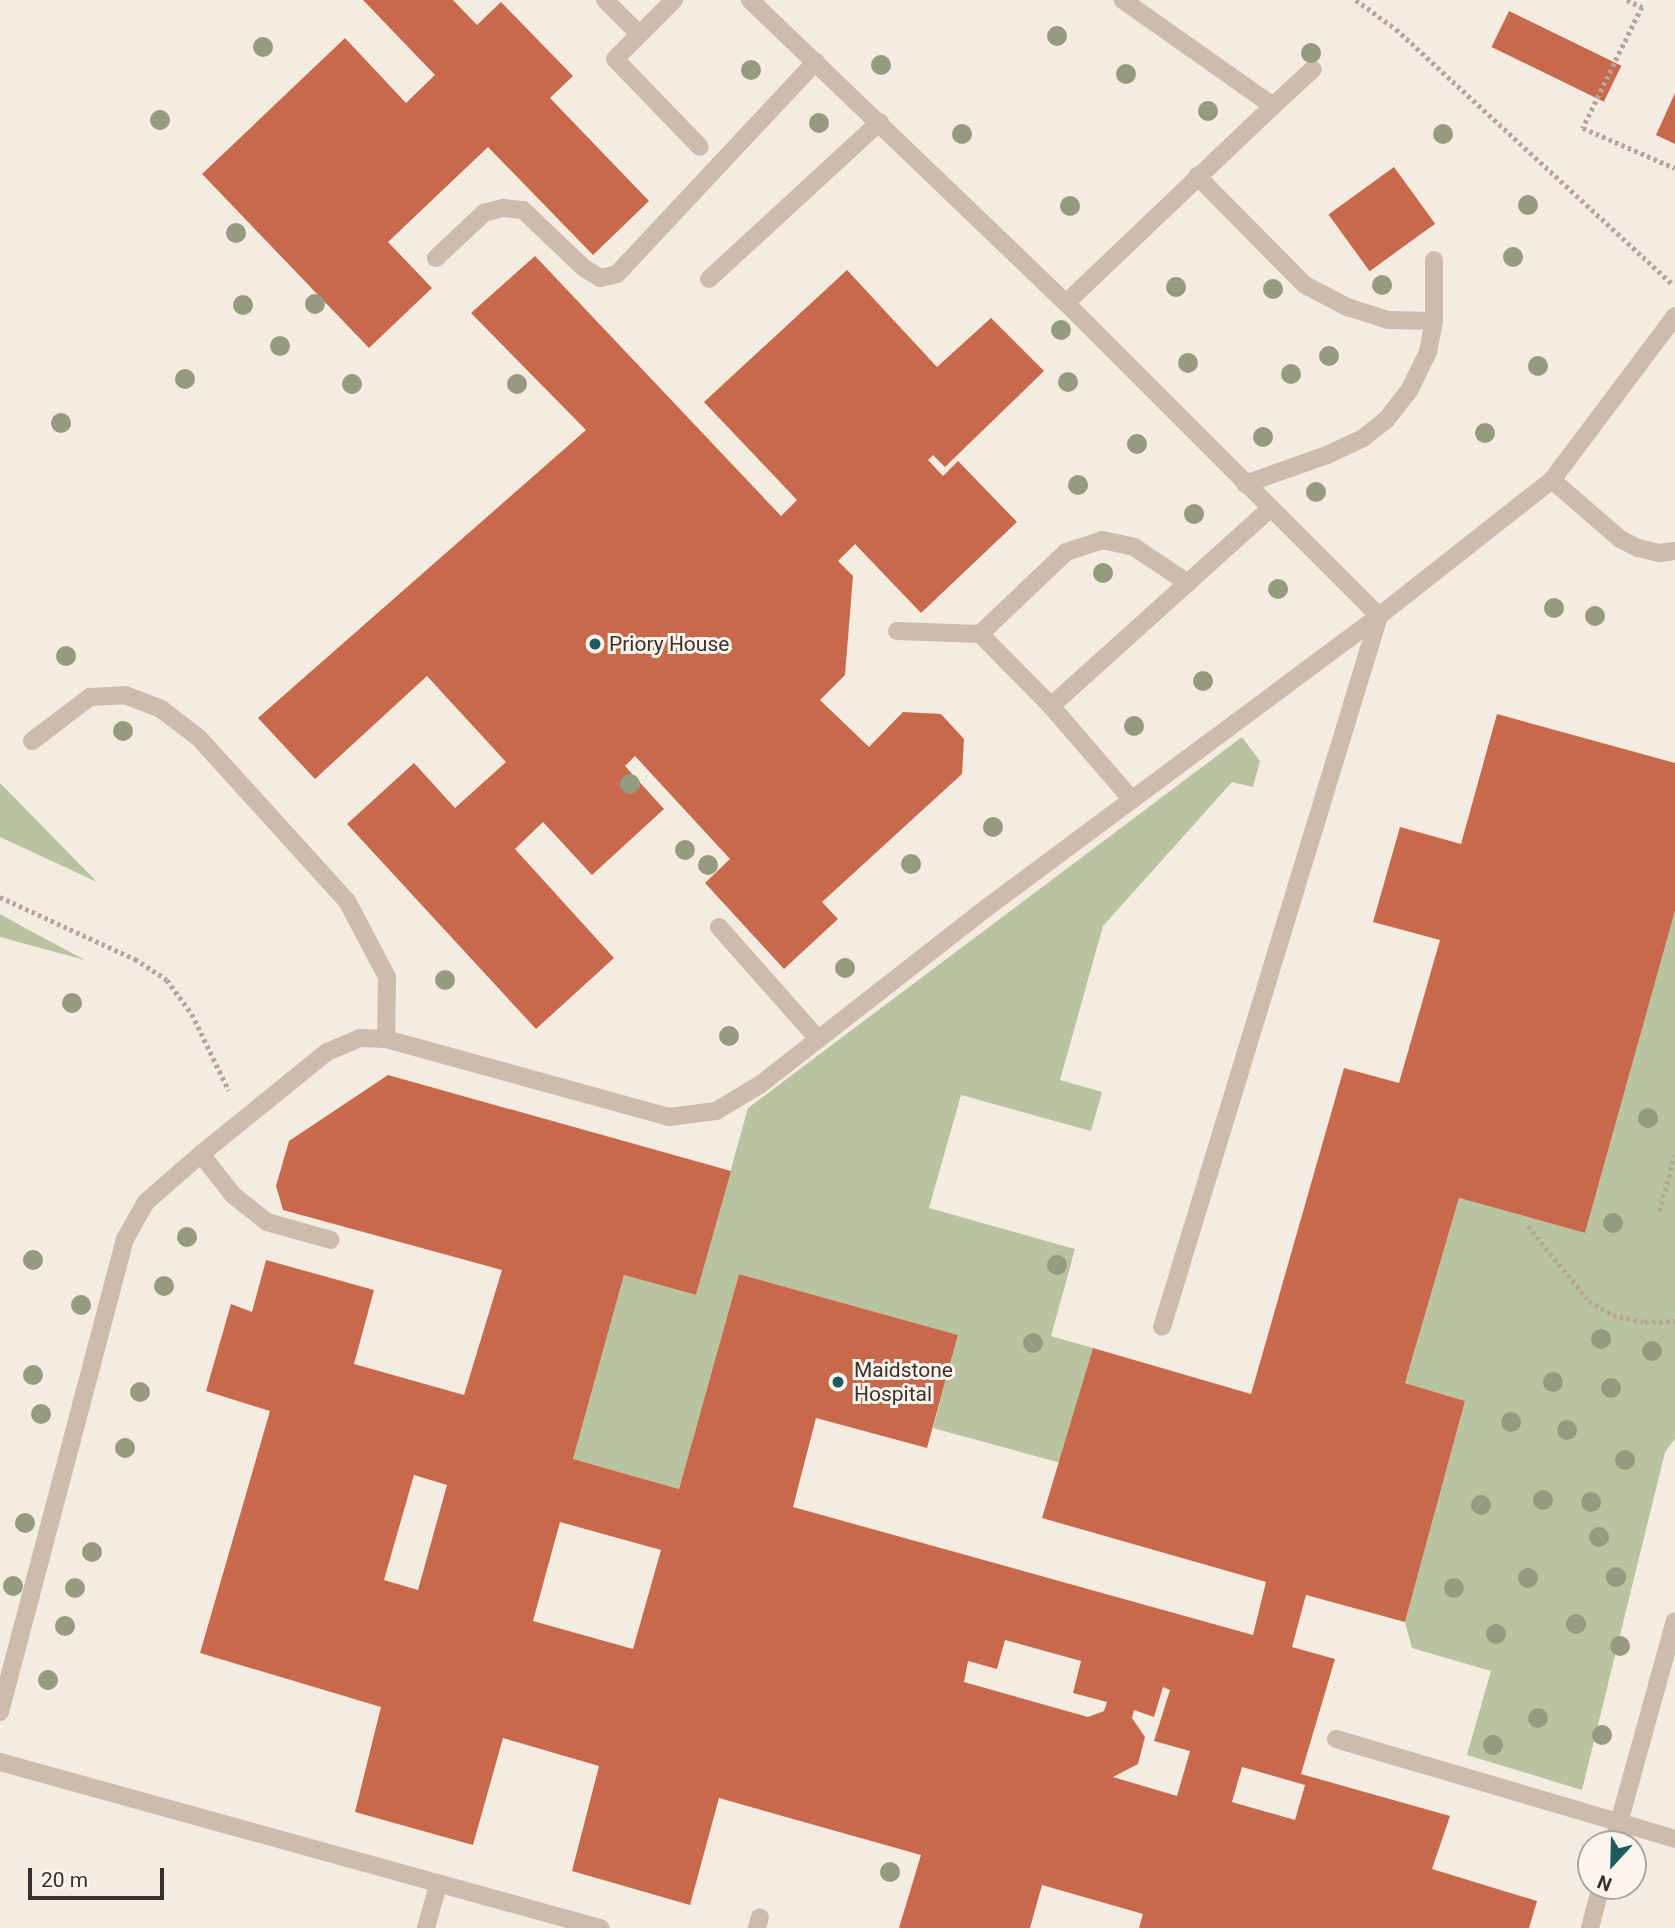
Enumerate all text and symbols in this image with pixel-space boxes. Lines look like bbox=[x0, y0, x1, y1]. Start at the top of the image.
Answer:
place label: Priory House bbox=[609, 631, 729, 657]
marker: Priory House bbox=[587, 636, 603, 652]
place label: Maidstone Hospital bbox=[854, 1357, 953, 1407]
marker: Maidstone Hospital bbox=[828, 1372, 848, 1392]
north arrow bbox=[1577, 1830, 1647, 1900]
scale bar bbox=[32, 1854, 168, 1898]
text: 20 m bbox=[41, 1868, 88, 1892]
text: N bbox=[1594, 1870, 1615, 1896]

